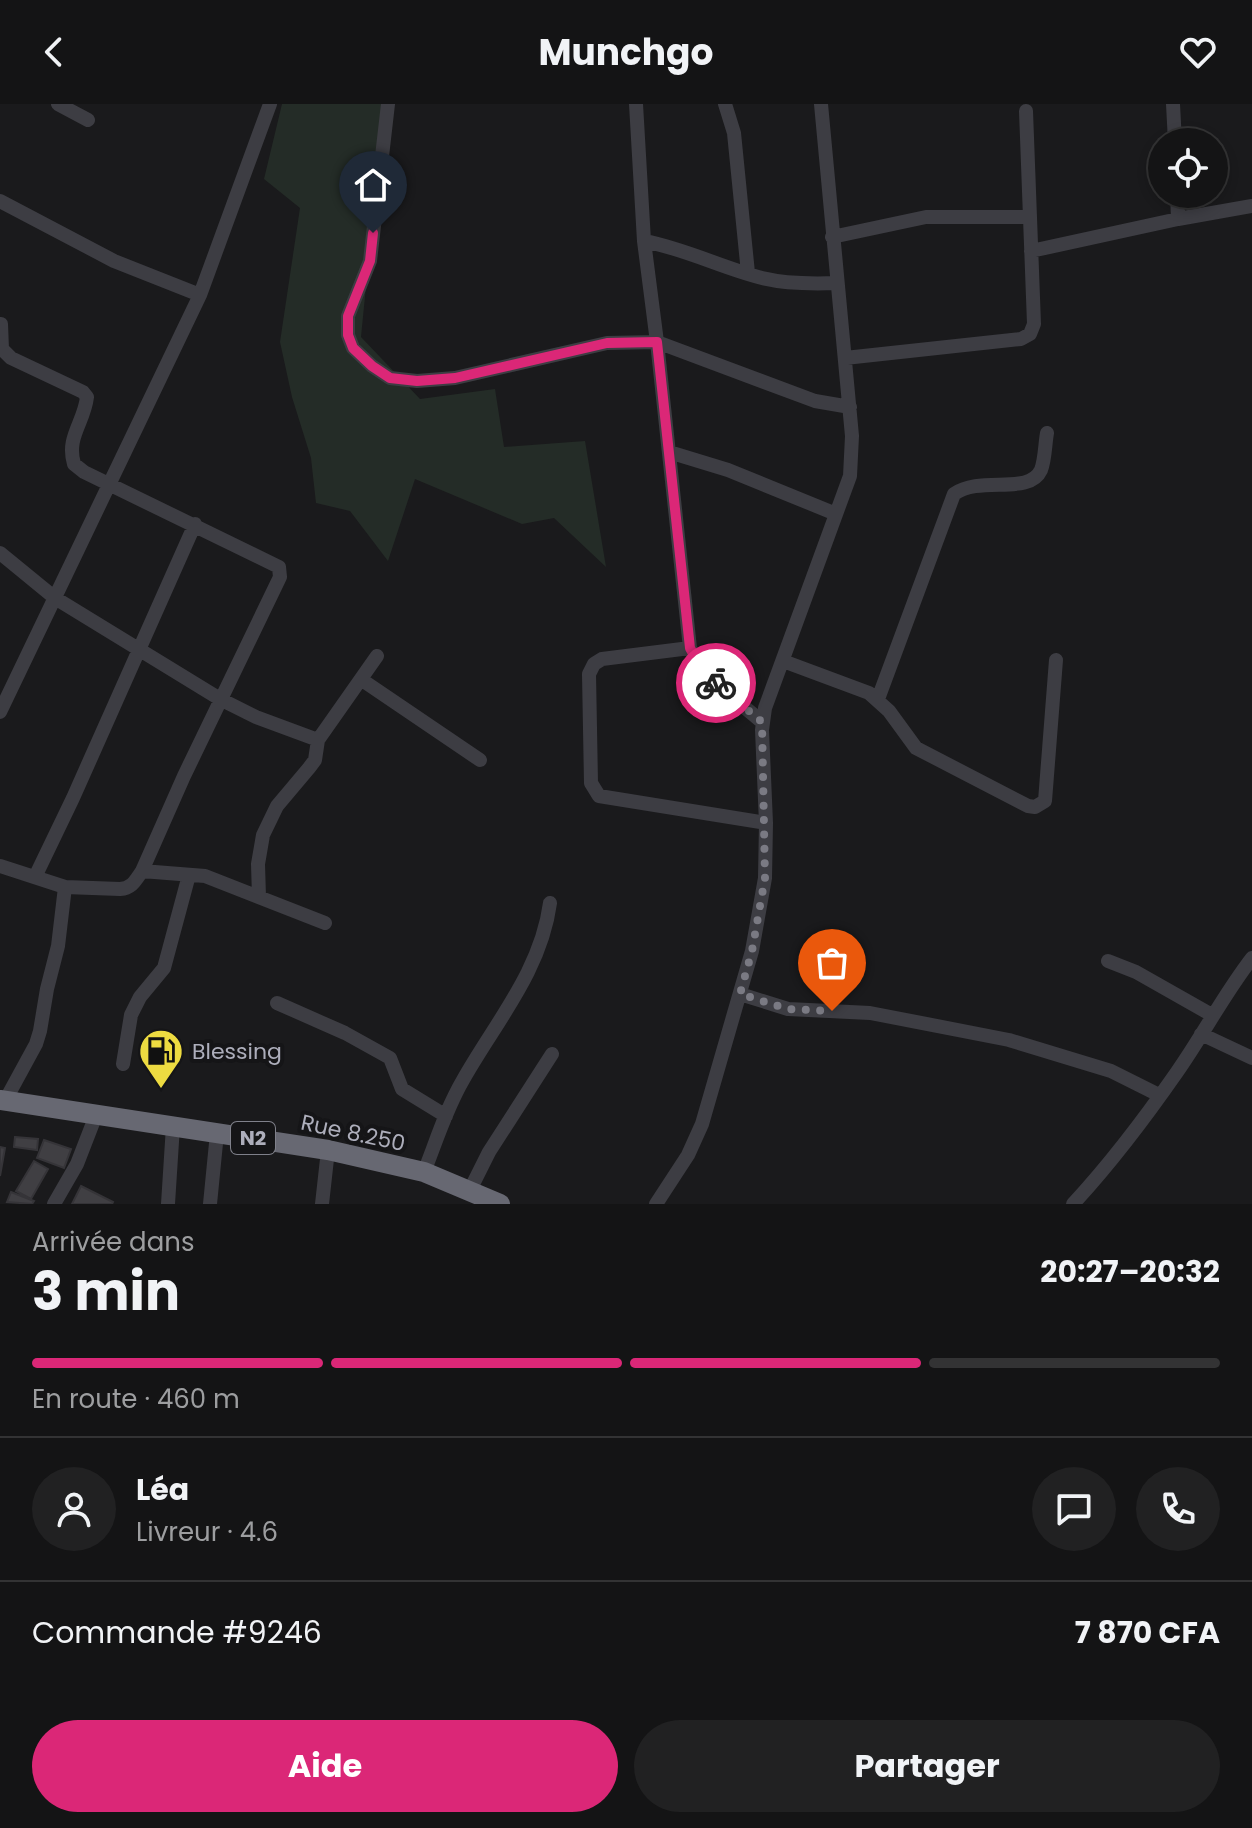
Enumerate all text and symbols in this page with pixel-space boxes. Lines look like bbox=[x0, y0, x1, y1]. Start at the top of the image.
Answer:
text: Munchgo bbox=[539, 27, 714, 78]
icon: back bbox=[32, 30, 76, 74]
icon: heart bbox=[1176, 30, 1220, 74]
map controls bbox=[1148, 128, 1228, 208]
button: locate bbox=[1148, 128, 1228, 208]
pin bbox=[339, 151, 407, 233]
icon: home bbox=[351, 163, 395, 207]
courier bbox=[676, 643, 756, 723]
icon: bike bbox=[694, 661, 738, 705]
pin bbox=[798, 929, 866, 1011]
icon: bag bbox=[810, 941, 854, 985]
fuel station icon: Blessing bbox=[137, 1027, 185, 1090]
place label: Blessing bbox=[192, 1036, 282, 1067]
street label: Rue 8.250 bbox=[298, 1107, 408, 1159]
road number: N2 bbox=[231, 1122, 275, 1154]
text: Arrivée dans bbox=[32, 1224, 194, 1260]
text: 20:27–20:32 bbox=[1040, 1250, 1220, 1293]
text: 3 min bbox=[32, 1255, 180, 1328]
text: En route · 460 m bbox=[32, 1381, 240, 1417]
button: person bbox=[32, 1467, 116, 1551]
button: chat bbox=[1032, 1467, 1116, 1551]
button: phone bbox=[1136, 1467, 1220, 1551]
text: Léa bbox=[136, 1468, 189, 1511]
text: Livreur · 4.6 bbox=[136, 1514, 278, 1550]
text: Commande #9246 bbox=[32, 1611, 322, 1654]
text: 7 870 CFA bbox=[1075, 1611, 1220, 1654]
button: Aide bbox=[32, 1720, 618, 1812]
button: Partager bbox=[634, 1720, 1220, 1812]

